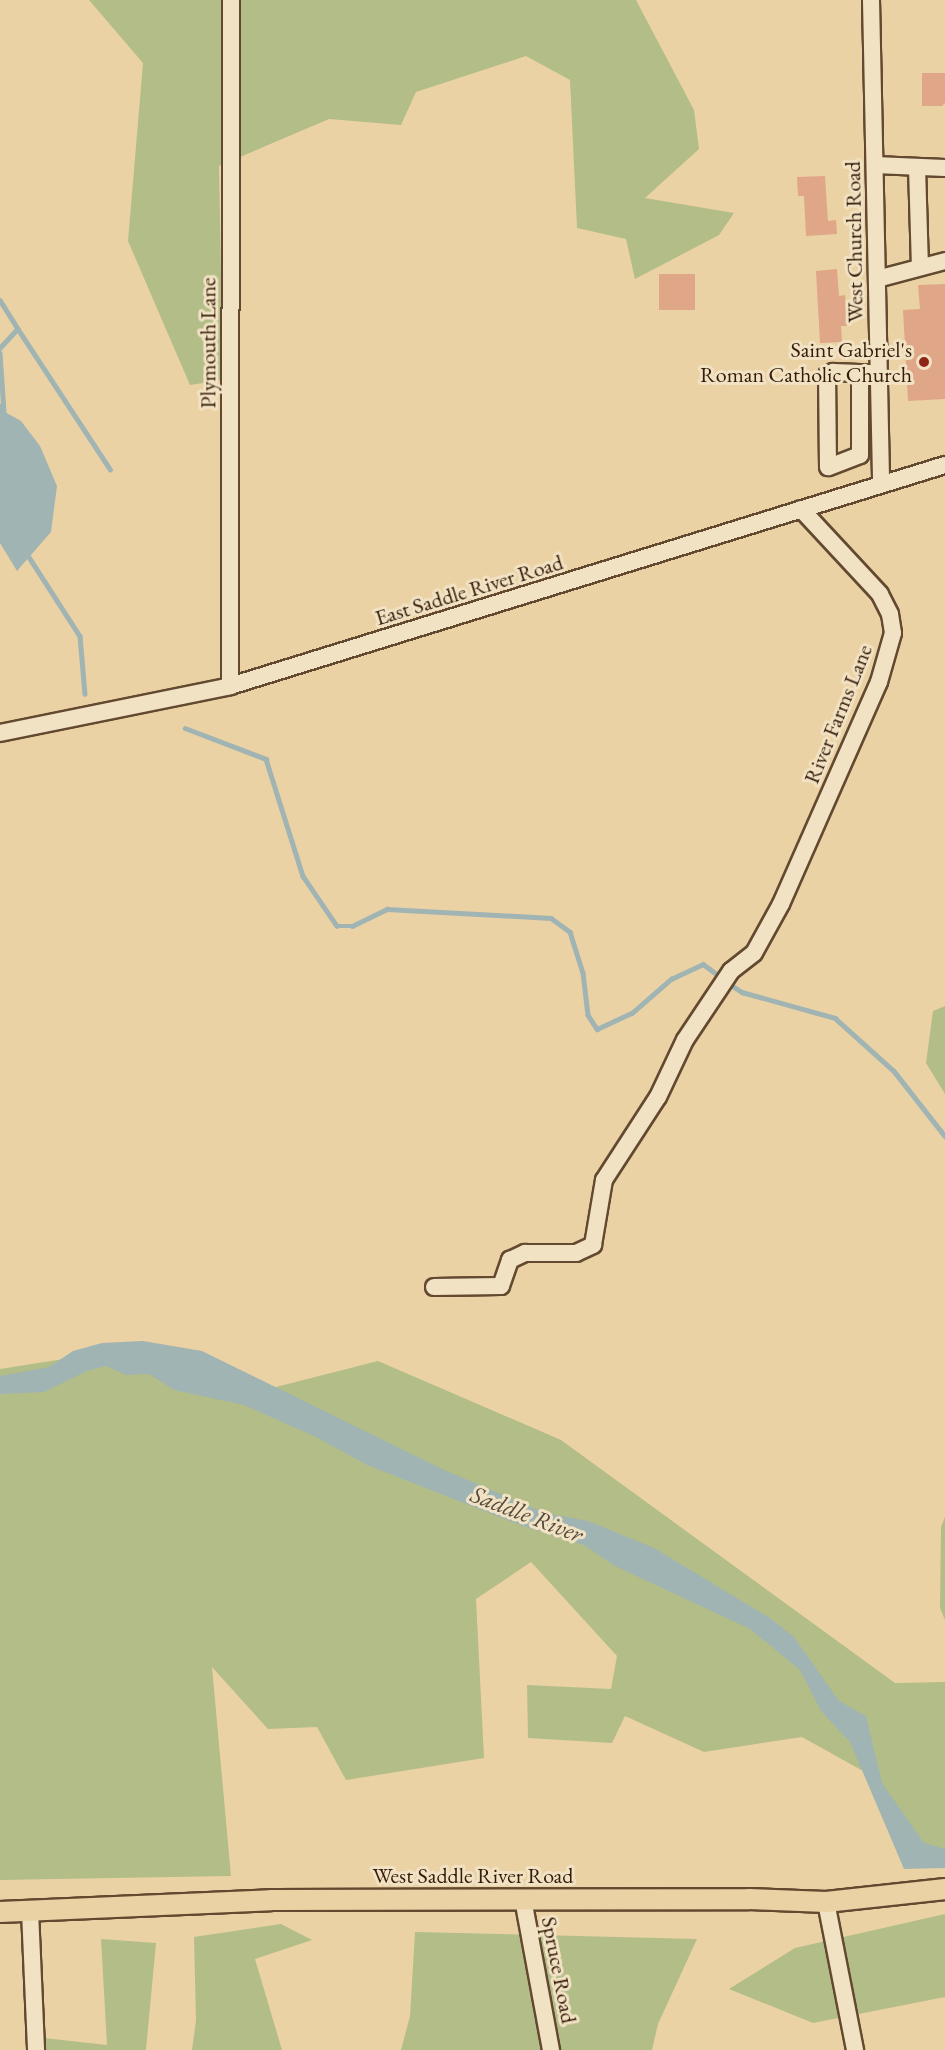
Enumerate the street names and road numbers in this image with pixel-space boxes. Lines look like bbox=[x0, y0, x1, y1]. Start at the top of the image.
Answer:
street label: West Church Road bbox=[839, 161, 869, 323]
street label: Plymouth Lane bbox=[195, 277, 221, 409]
street label: East Saddle River Road bbox=[372, 549, 566, 631]
street label: River Farms Lane bbox=[798, 641, 878, 787]
street label: West Saddle River Road bbox=[372, 1863, 574, 1889]
street label: Spruce Road bbox=[536, 1914, 582, 2026]

